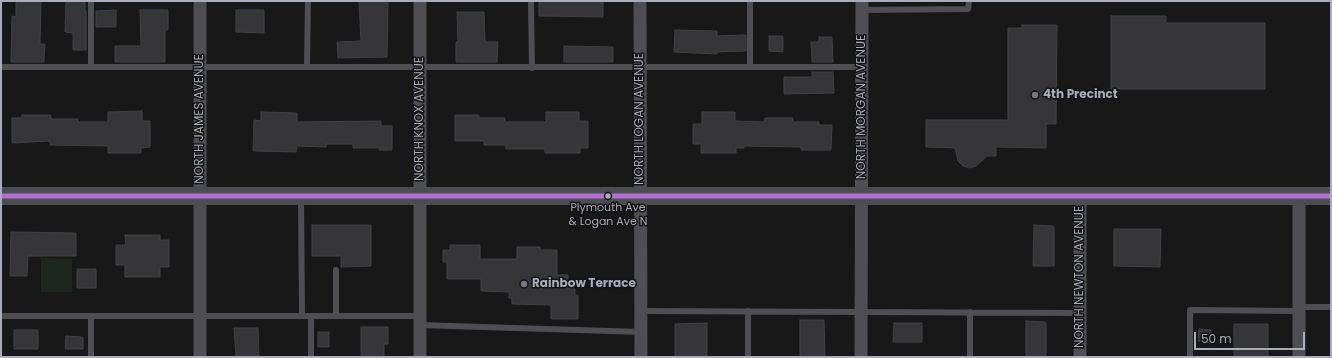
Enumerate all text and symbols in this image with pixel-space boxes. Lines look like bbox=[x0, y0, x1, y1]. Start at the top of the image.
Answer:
street label: NORTH MORGAN AVENUE bbox=[855, 35, 869, 179]
street label: NORTH LOGAN AVENUE bbox=[633, 53, 647, 185]
street label: NORTH JAMES AVENUE bbox=[193, 54, 207, 184]
street label: NORTH KNOX AVENUE bbox=[413, 57, 427, 181]
place label: 4th Precinct bbox=[1043, 88, 1118, 102]
marker: 4th Precinct bbox=[1030, 90, 1040, 100]
marker: Plymouth Ave & Logan Ave N bbox=[603, 191, 613, 201]
place label: Plymouth Ave & Logan Ave N bbox=[569, 201, 647, 227]
street label: NORTH NEWTON AVENUE bbox=[1073, 206, 1087, 348]
place label: Rainbow Terrace bbox=[532, 277, 636, 291]
marker: Rainbow Terrace bbox=[519, 279, 529, 289]
scale bar bbox=[1196, 324, 1307, 350]
text: 50 m bbox=[1201, 330, 1232, 347]

